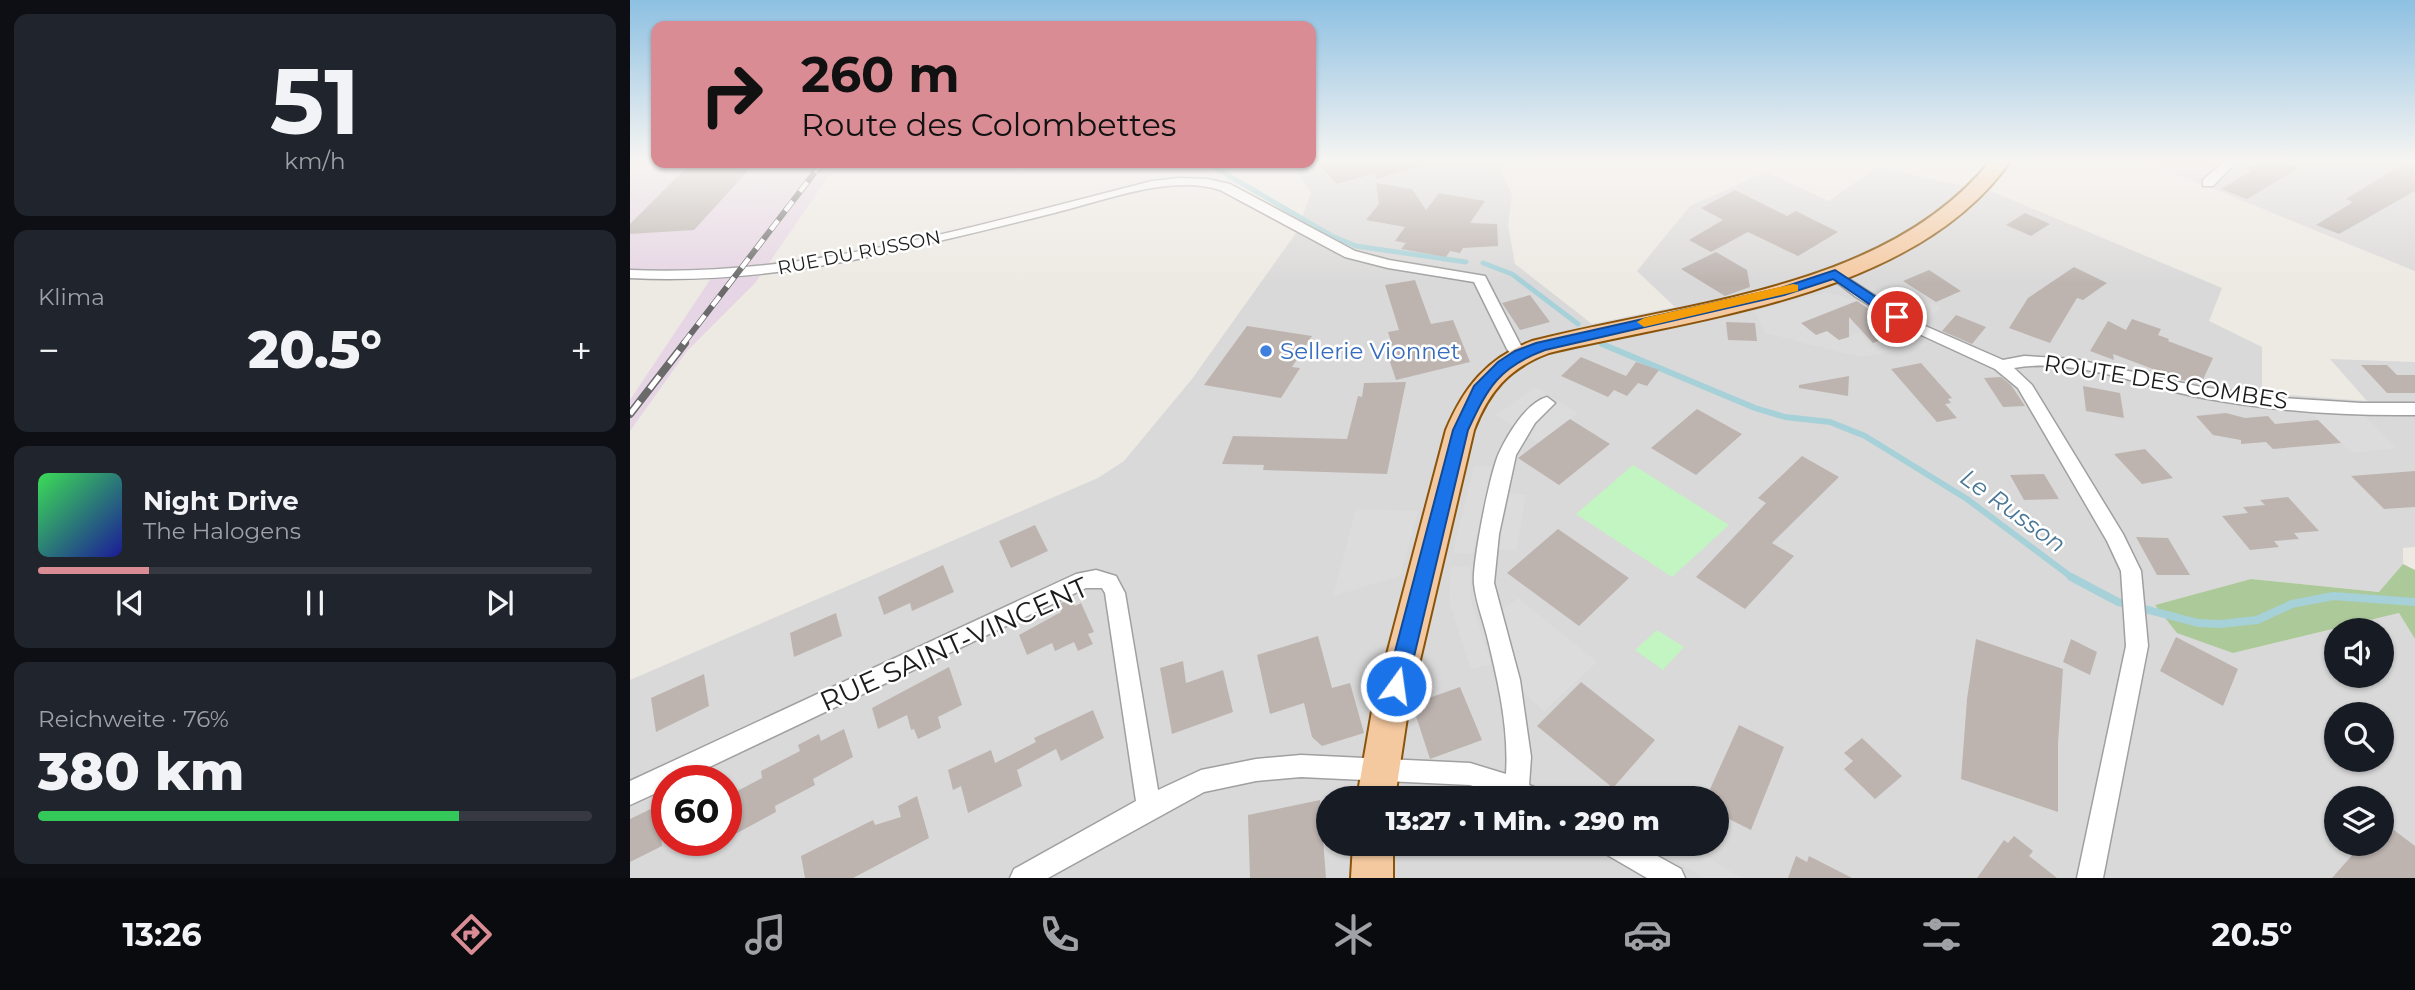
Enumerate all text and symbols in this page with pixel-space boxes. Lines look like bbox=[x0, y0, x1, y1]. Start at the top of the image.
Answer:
text: 260 m bbox=[801, 45, 960, 104]
text: 51 bbox=[270, 46, 360, 157]
icon: right bbox=[686, 49, 777, 140]
text: Route des Colombettes bbox=[801, 105, 1176, 144]
text: km/h bbox=[284, 147, 346, 175]
street label: RUE DU RUSSON bbox=[776, 225, 943, 280]
text: Klima bbox=[38, 283, 105, 311]
pin bbox=[1867, 287, 1927, 347]
icon: arrive bbox=[1878, 298, 1916, 336]
text: 20.5° bbox=[248, 318, 382, 381]
text: − bbox=[38, 327, 60, 374]
text: + bbox=[570, 327, 592, 374]
place label: Sellerie Vionnet bbox=[1280, 337, 1460, 365]
marker: Sellerie Vionnet bbox=[1258, 343, 1274, 359]
street label: ROUTE DES COMBES bbox=[2042, 349, 2290, 415]
water label: Le Russon bbox=[1955, 463, 2072, 558]
text: Night Drive bbox=[143, 485, 299, 517]
text: The Halogens bbox=[143, 517, 301, 545]
street label: RUE SAINT-VINCENT bbox=[815, 569, 1093, 719]
icon: previous bbox=[111, 584, 149, 622]
icon: pause bbox=[296, 584, 334, 622]
icon: next bbox=[481, 584, 519, 622]
map controls bbox=[2324, 618, 2394, 856]
button: sound bbox=[2324, 618, 2394, 688]
position arrow bbox=[1359, 649, 1433, 723]
button: search bbox=[2324, 702, 2394, 772]
text: Reichweite · 76% bbox=[38, 705, 229, 733]
text: 380 km bbox=[38, 740, 244, 803]
speed limit sign: 60 bbox=[651, 765, 742, 856]
button: layers bbox=[2324, 786, 2394, 856]
text: 13:27 · 1 Min. · 290 m bbox=[1385, 805, 1660, 837]
icon: directions bbox=[447, 910, 496, 959]
icon: music bbox=[741, 910, 790, 959]
icon: phone bbox=[1035, 910, 1084, 959]
icon: climate bbox=[1329, 910, 1378, 959]
icon: car bbox=[1623, 910, 1672, 959]
icon: filters bbox=[1917, 910, 1966, 959]
text: 13:26 bbox=[123, 915, 202, 954]
text: 20.5° bbox=[2212, 915, 2292, 954]

